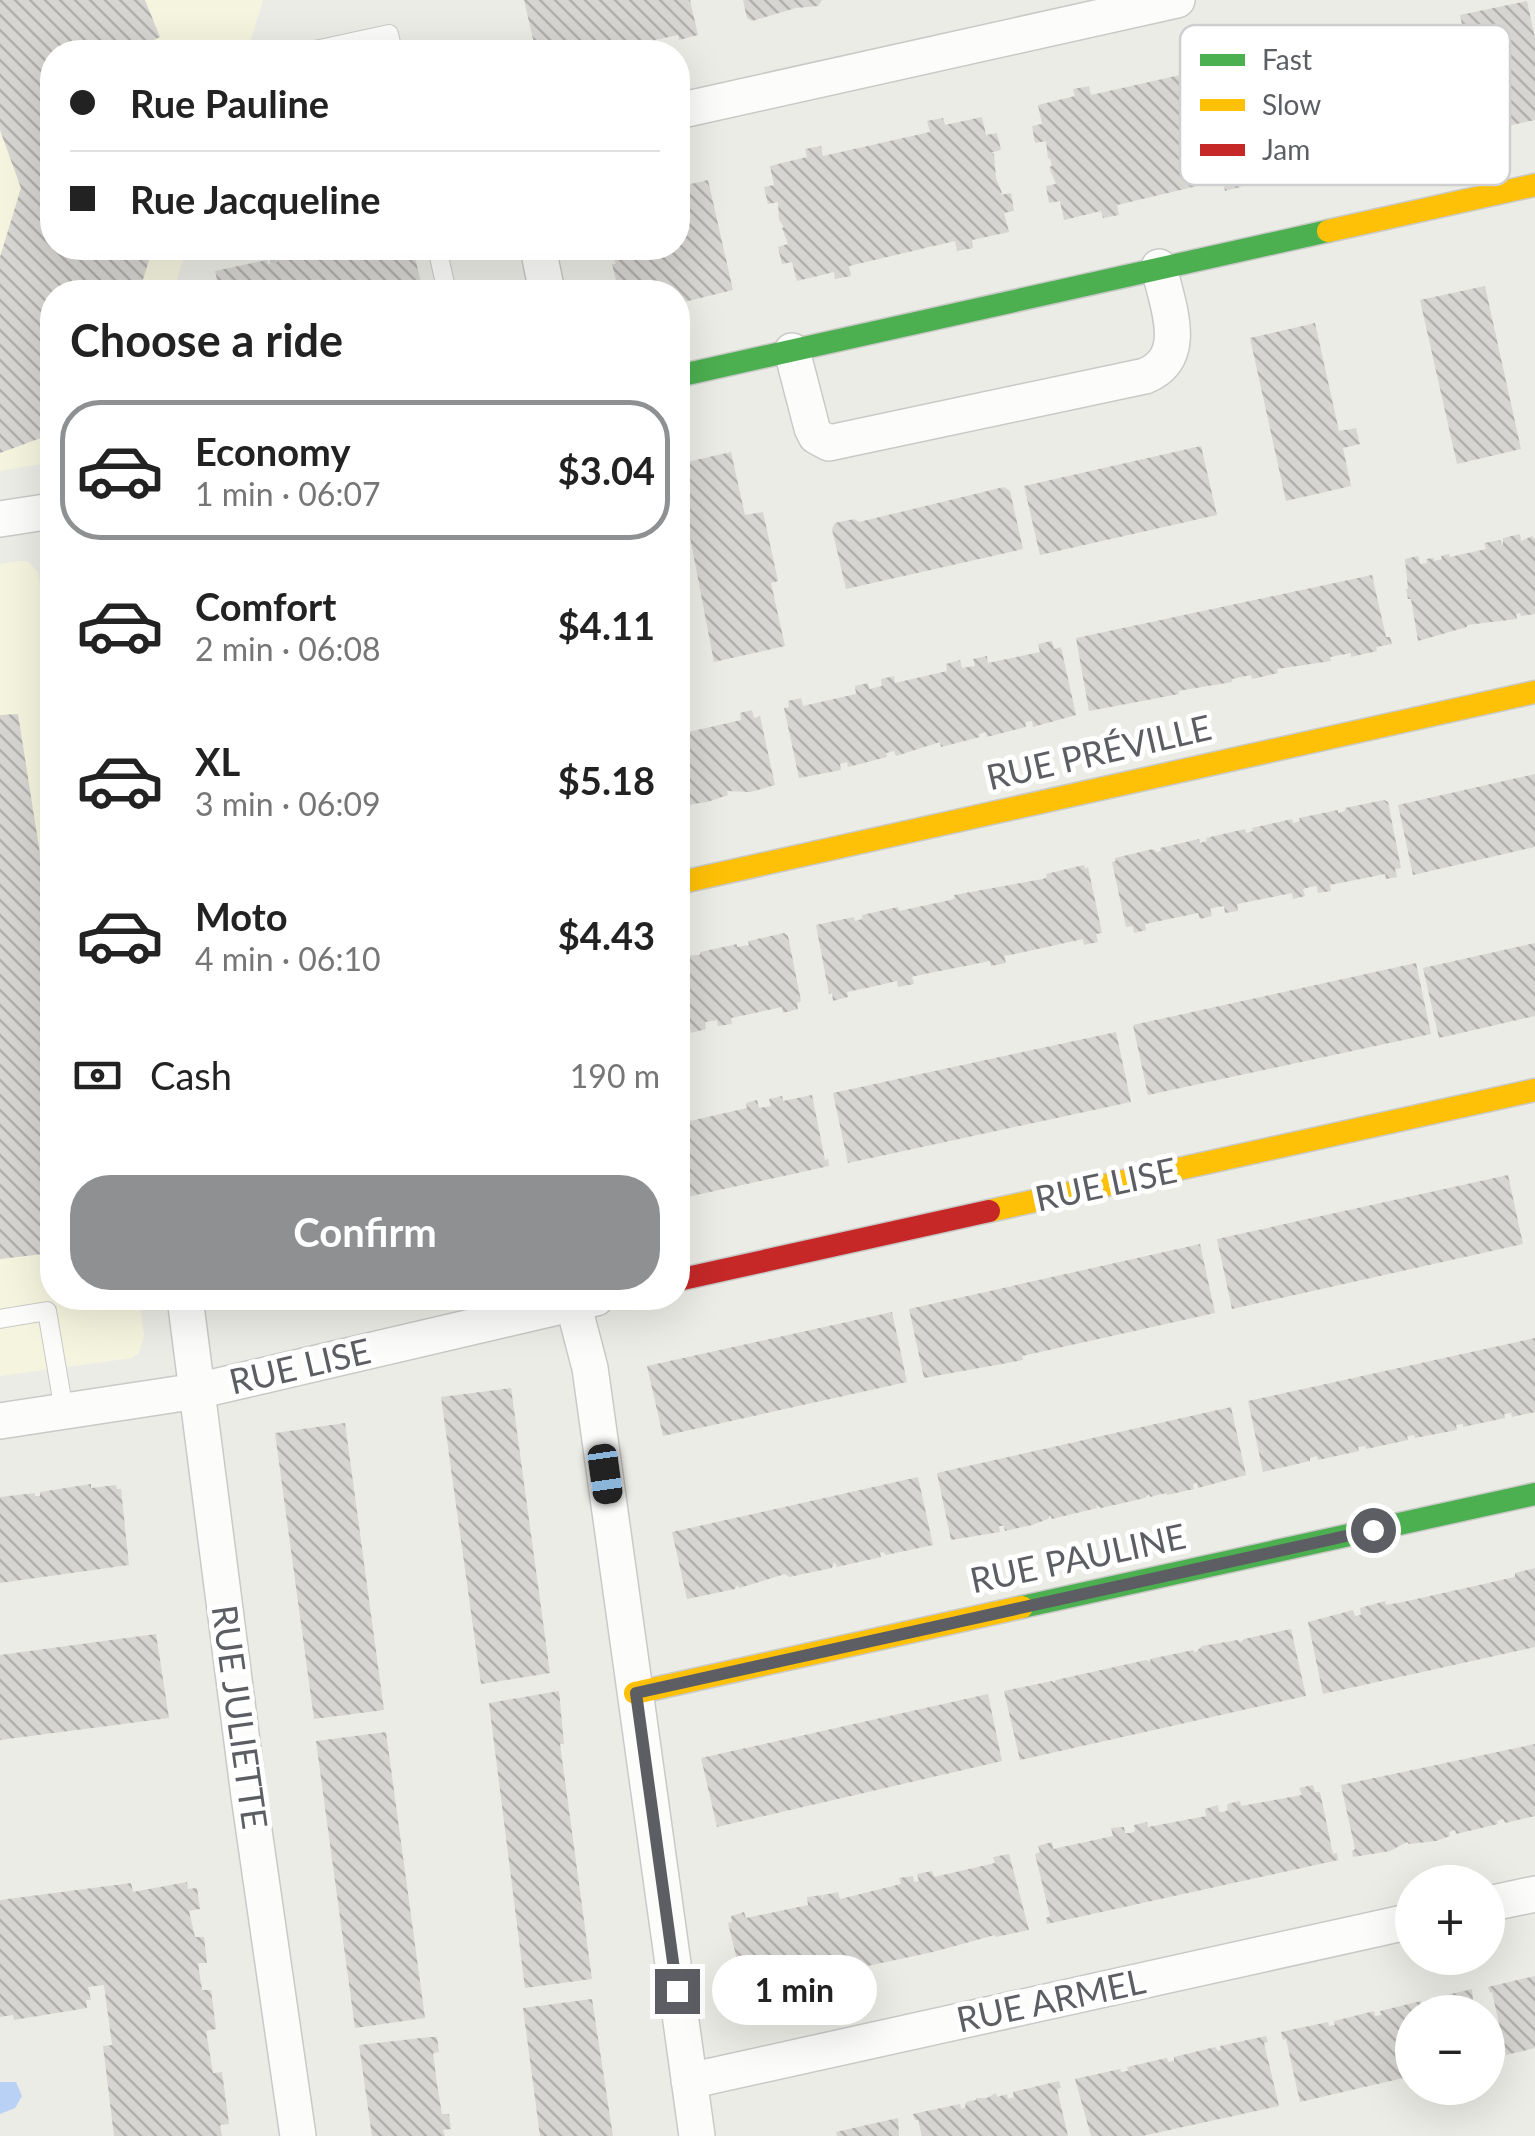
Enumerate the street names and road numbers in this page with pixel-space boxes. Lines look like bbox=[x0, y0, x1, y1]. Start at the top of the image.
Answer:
street label: RUE PRÉVILLE bbox=[982, 705, 1215, 797]
street label: RUE LISE bbox=[1031, 1148, 1180, 1219]
street label: RUE LISE bbox=[225, 1328, 374, 1402]
street label: RUE PAULINE bbox=[966, 1514, 1189, 1600]
street label: RUE JULIETTE bbox=[204, 1602, 277, 1831]
street label: RUE ARMEL bbox=[952, 1959, 1149, 2040]

